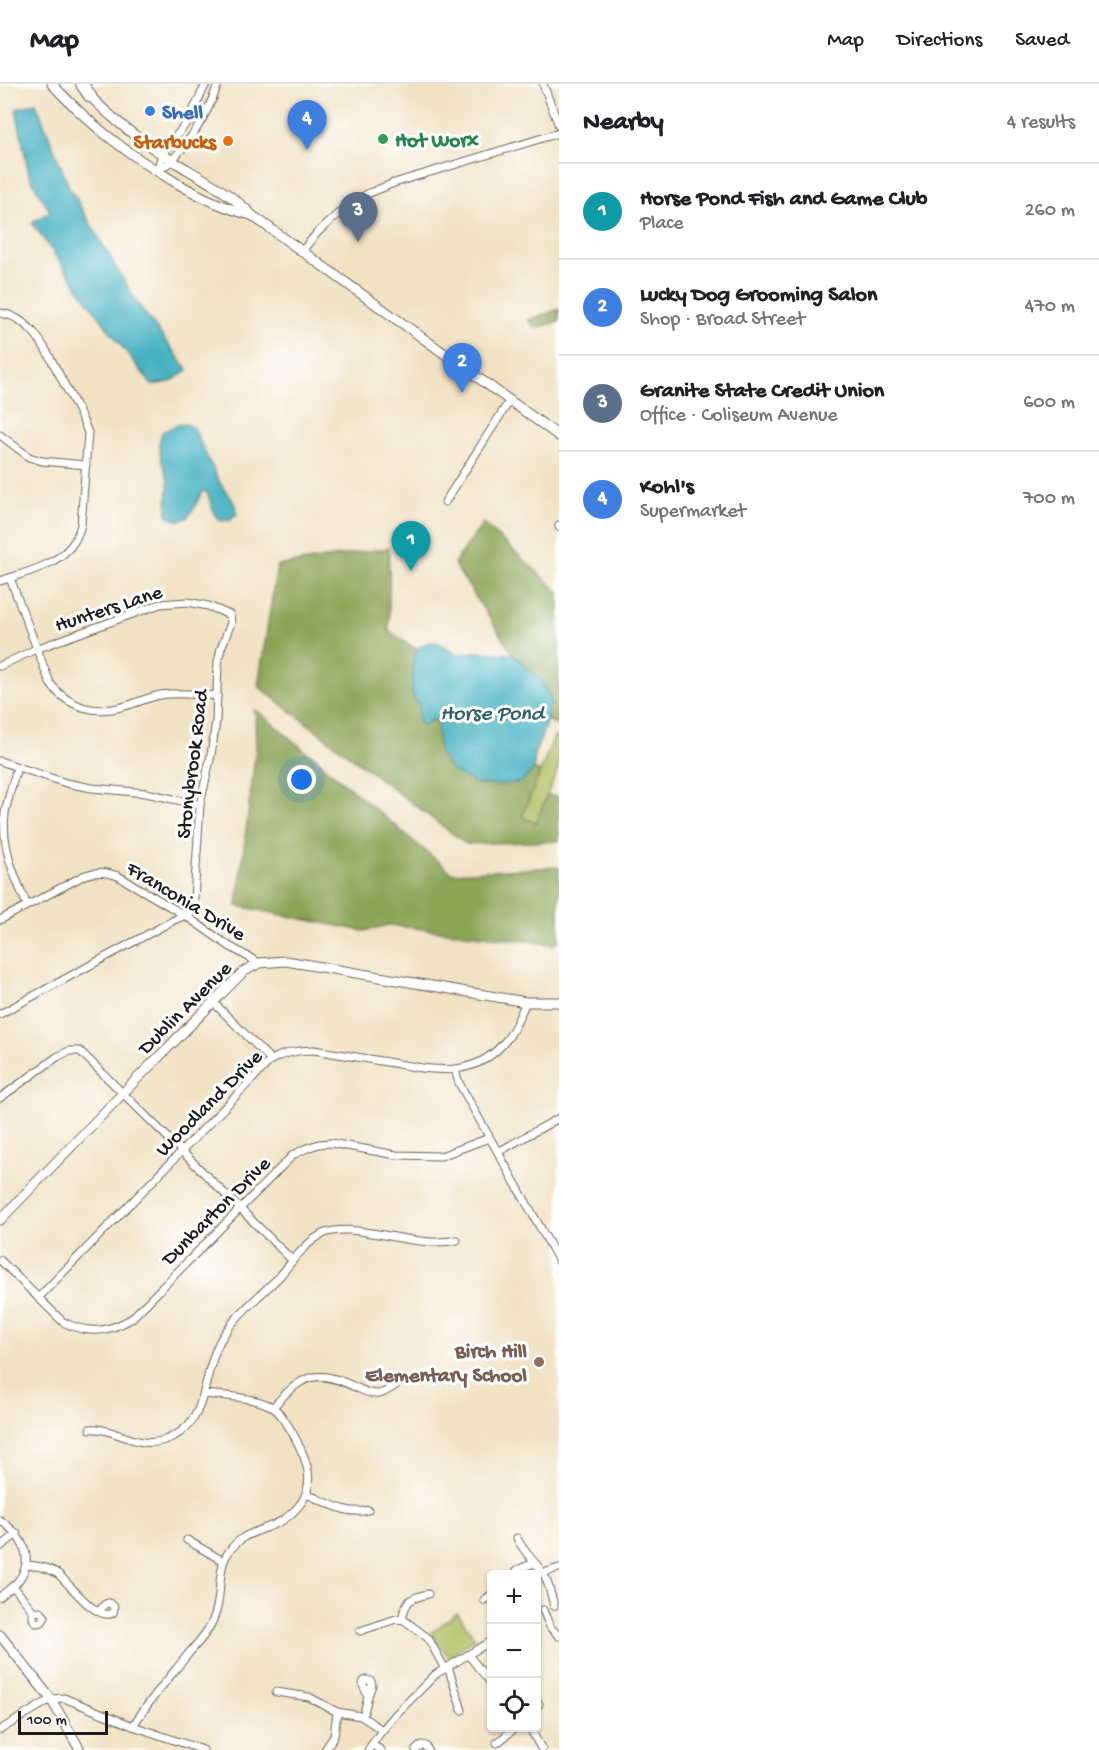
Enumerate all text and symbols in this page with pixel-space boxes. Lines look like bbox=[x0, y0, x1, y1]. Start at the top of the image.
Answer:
text: Map bbox=[30, 25, 79, 58]
text: Map bbox=[827, 29, 864, 54]
text: Directions bbox=[897, 29, 982, 54]
text: Saved bbox=[1015, 29, 1069, 54]
pin: 4 bbox=[288, 100, 326, 150]
place label: Shell bbox=[162, 102, 203, 127]
marker: Shell bbox=[143, 104, 157, 118]
text: Nearby bbox=[583, 108, 664, 139]
text: 4 results bbox=[1007, 112, 1075, 135]
place label: Hot Worx bbox=[395, 130, 480, 155]
place label: Starbucks bbox=[133, 132, 217, 157]
marker: Hot Worx bbox=[376, 132, 390, 146]
marker: Starbucks bbox=[221, 134, 235, 148]
text: Horse Pond Fish and Game Club bbox=[640, 187, 927, 213]
pin: 3 bbox=[338, 192, 378, 242]
text: 1 bbox=[598, 200, 607, 223]
text: 260 m bbox=[1025, 200, 1075, 223]
text: Place bbox=[640, 213, 684, 236]
text: Lucky Dog Grooming Salon bbox=[640, 283, 877, 309]
text: 2 bbox=[598, 296, 607, 319]
text: 470 m bbox=[1025, 296, 1075, 319]
text: Shop · Broad Street bbox=[640, 309, 805, 332]
pin: 2 bbox=[442, 344, 482, 393]
text: Granite State Credit Union bbox=[640, 379, 884, 405]
text: 3 bbox=[597, 392, 608, 415]
text: 600 m bbox=[1023, 392, 1075, 415]
text: Office · Coliseum Avenue bbox=[640, 405, 838, 428]
text: Kohl's bbox=[640, 475, 694, 501]
text: 4 bbox=[598, 488, 607, 511]
text: 700 m bbox=[1023, 488, 1075, 511]
text: Supermarket bbox=[640, 501, 746, 524]
pin: 1 bbox=[392, 522, 430, 571]
street label: Hunters Lane bbox=[52, 581, 167, 639]
street label: Stonybrook Road bbox=[173, 687, 216, 840]
water label: Horse Pond bbox=[440, 702, 546, 728]
your location bbox=[287, 765, 316, 794]
street label: Franconia Drive bbox=[120, 857, 250, 949]
street label: Dublin Avenue bbox=[133, 957, 239, 1063]
street label: Woodland Drive bbox=[152, 1045, 270, 1163]
street label: Dunbarton Drive bbox=[156, 1152, 278, 1274]
place label: Birch Hill Elementary School bbox=[365, 1341, 527, 1390]
marker: Birch Hill Elementary School bbox=[532, 1355, 546, 1369]
map controls bbox=[487, 1570, 541, 1732]
button: + bbox=[487, 1570, 541, 1624]
button: − bbox=[487, 1624, 541, 1678]
button: locate bbox=[487, 1678, 541, 1732]
scale bar bbox=[18, 1708, 108, 1736]
text: 100 m bbox=[27, 1712, 67, 1731]

